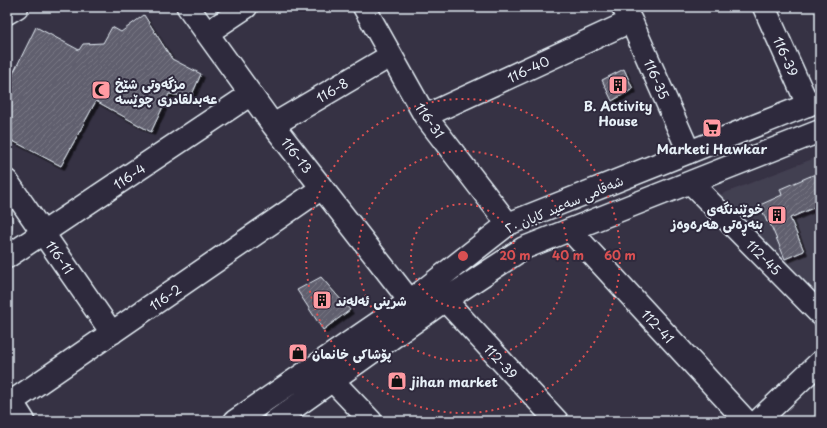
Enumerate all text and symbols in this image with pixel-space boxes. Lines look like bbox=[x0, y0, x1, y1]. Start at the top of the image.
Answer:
street label: 116-39 bbox=[769, 33, 803, 79]
street label: 116-40 bbox=[504, 51, 552, 87]
street label: 116-35 bbox=[640, 56, 674, 102]
street label: 116-8 bbox=[312, 73, 352, 107]
place label: مزگەوتی شێخ عەبدلقادری چوێسە bbox=[115, 74, 217, 108]
building icon: B. Activity House bbox=[607, 74, 629, 96]
mosque icon: مزگەوتی شێخ عەبدلقادری چوێسە bbox=[90, 79, 112, 101]
place label: B. Activity House bbox=[584, 96, 652, 130]
street label: 116-31 bbox=[411, 98, 449, 142]
supermarket icon: Marketi Hawkar bbox=[701, 117, 723, 139]
street label: 116-13 bbox=[277, 133, 317, 177]
place label: Marketi Hawkar bbox=[657, 139, 768, 158]
street label: 116-4 bbox=[109, 158, 149, 194]
street label: شەقامی سەعید کابان ٢٠ bbox=[502, 171, 626, 238]
place label: خوێندنگەی بنەڕەتی هەرەوەز bbox=[670, 199, 763, 236]
building icon: خوێندنگەی بنەڕەتی هەرەوەز bbox=[766, 204, 788, 226]
street label: 112-45 bbox=[742, 235, 786, 279]
street label: 116-11 bbox=[42, 236, 78, 278]
text: 20 m bbox=[499, 246, 531, 264]
text: 40 m bbox=[552, 246, 584, 264]
text: 60 m bbox=[604, 246, 636, 264]
centre of rings bbox=[456, 249, 470, 263]
street label: 116-2 bbox=[145, 279, 185, 315]
building icon: شرینی ئەلەند bbox=[311, 289, 333, 311]
place label: شرینی ئەلەند bbox=[336, 291, 407, 310]
street label: 112-41 bbox=[637, 305, 679, 347]
street label: 112-39 bbox=[480, 339, 522, 383]
shop icon: پۆشاکی خانمان bbox=[287, 342, 309, 364]
place label: پۆشاکی خانمان bbox=[312, 344, 391, 363]
shop icon: jihan market bbox=[386, 370, 408, 392]
place label: jihan market bbox=[409, 372, 498, 391]

